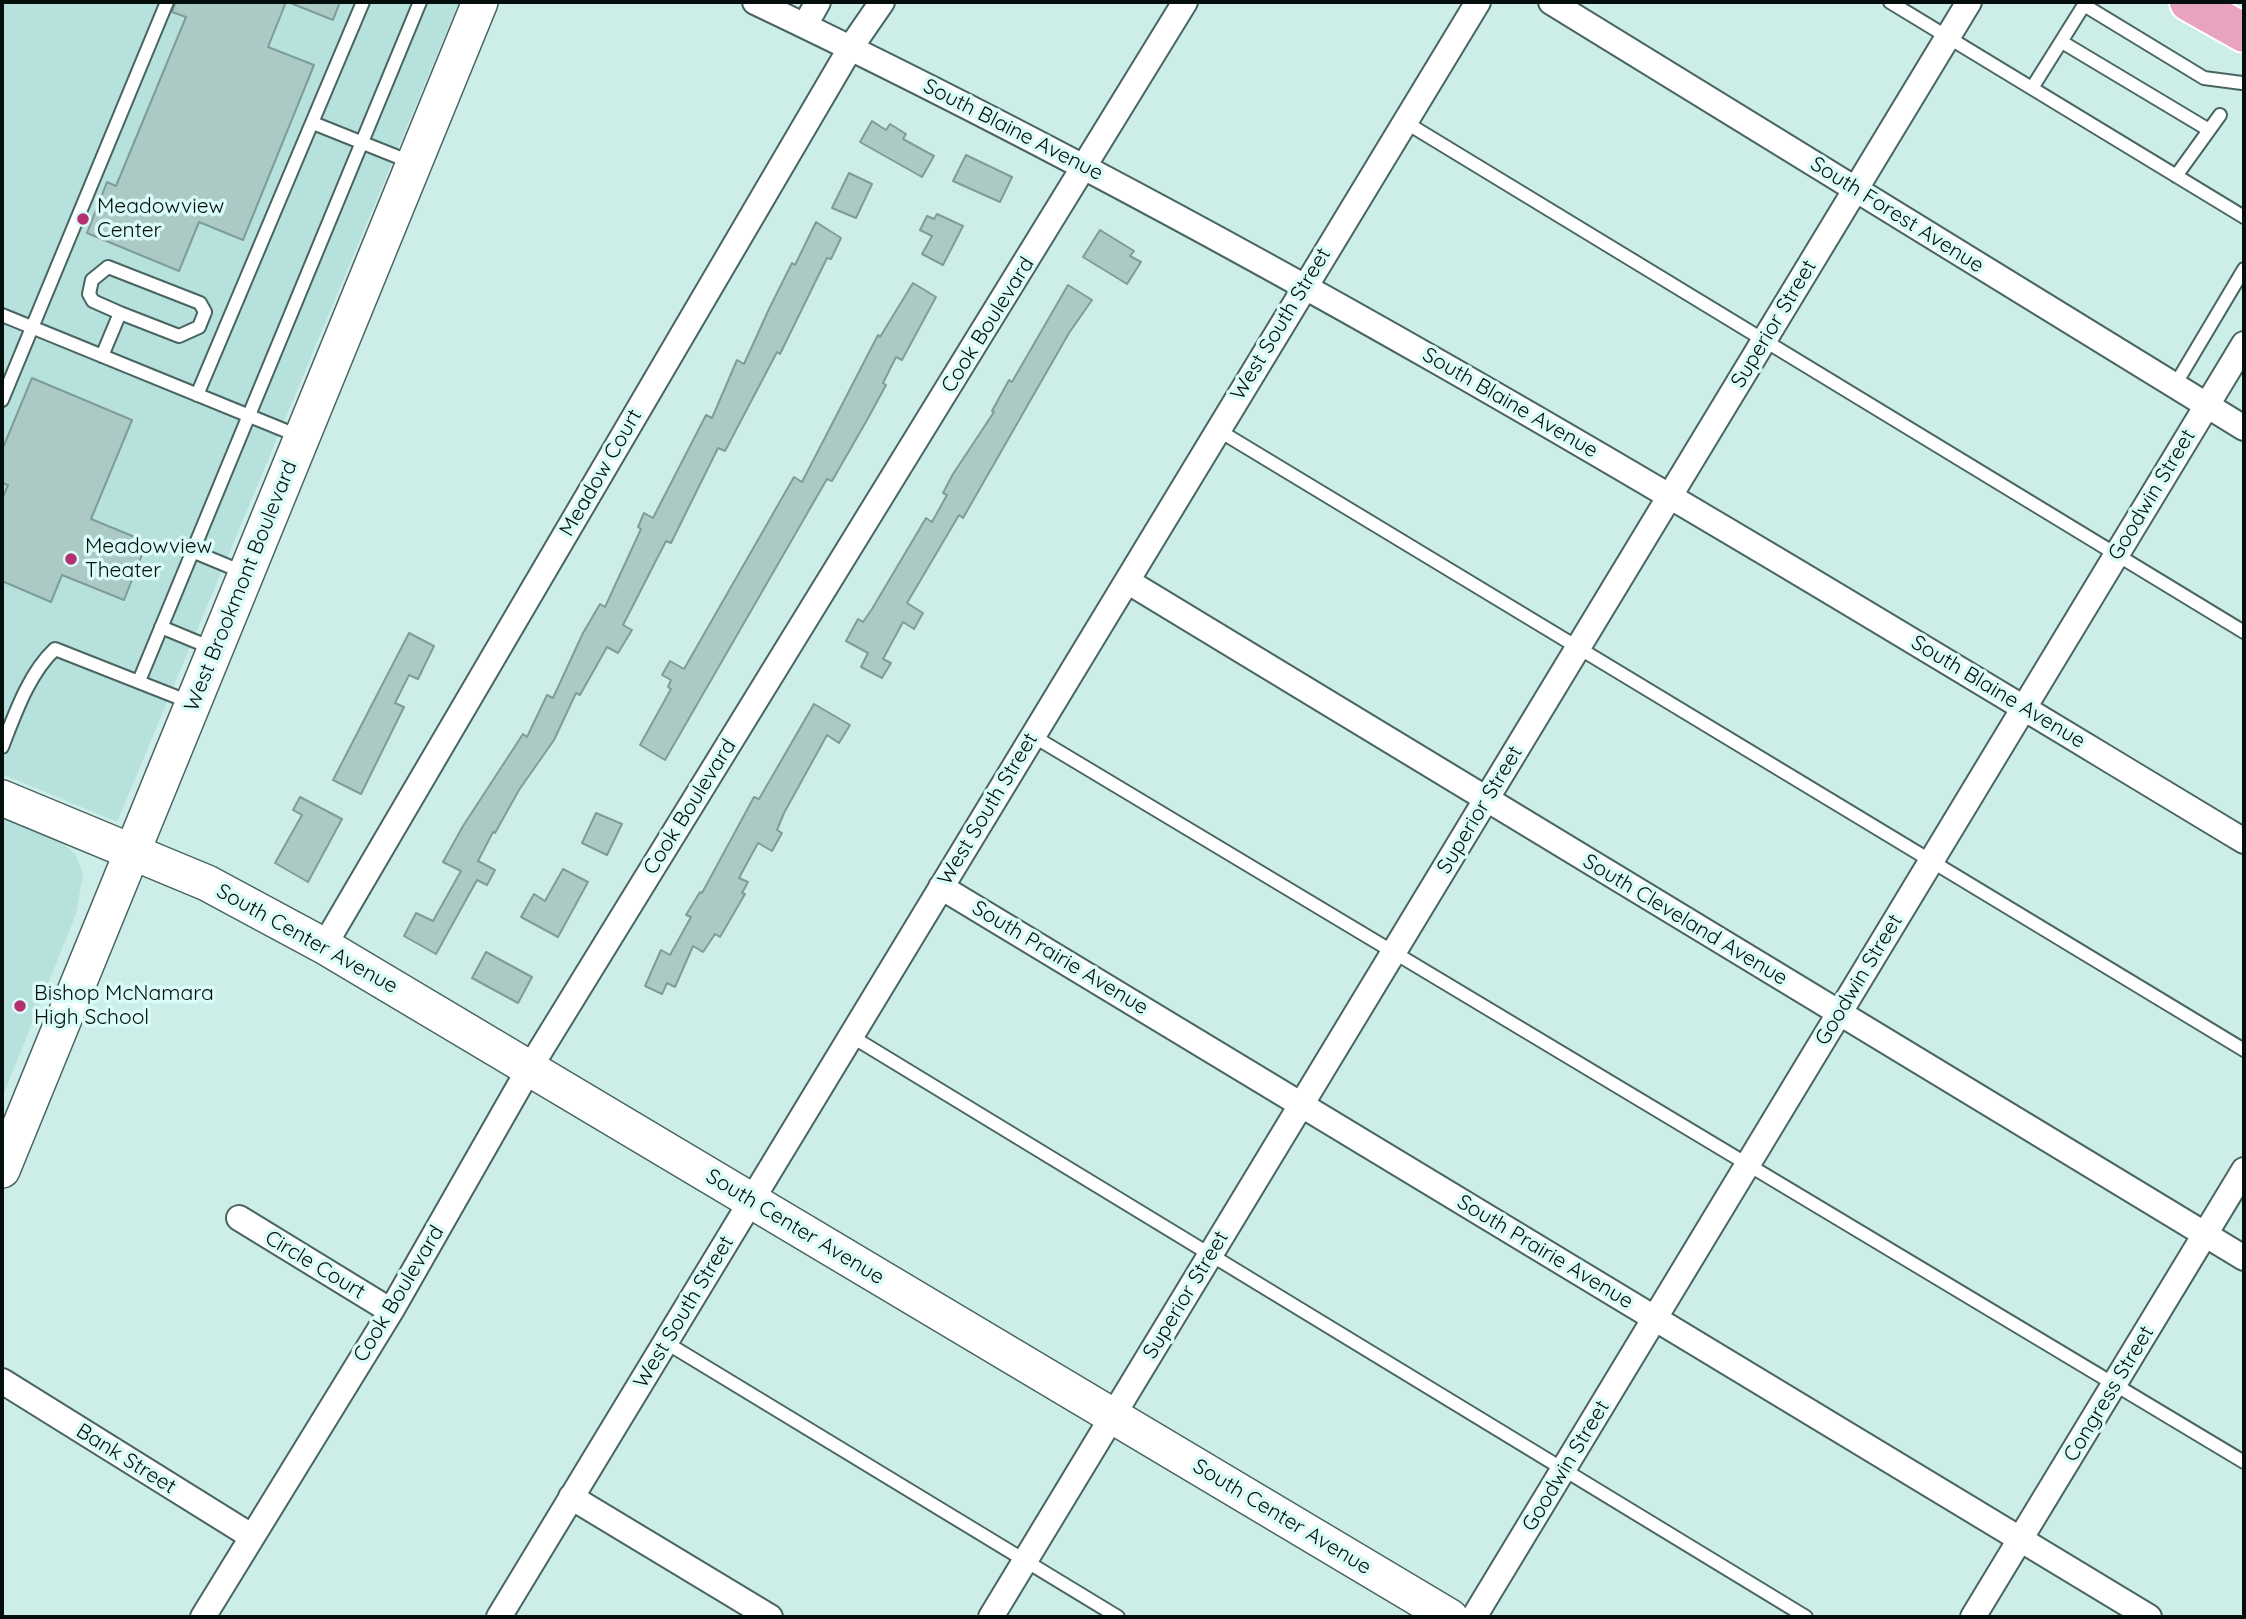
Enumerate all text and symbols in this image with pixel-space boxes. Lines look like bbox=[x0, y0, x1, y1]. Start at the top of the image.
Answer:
street label: South Blaine Avenue bbox=[919, 74, 1107, 186]
street label: South Forest Avenue bbox=[1806, 151, 1988, 279]
place label: Meadowview Center bbox=[97, 194, 224, 244]
marker: Meadowview Center bbox=[75, 211, 91, 227]
street label: West South Street bbox=[1226, 243, 1336, 405]
street label: Cook Boulevard bbox=[936, 253, 1040, 397]
street label: Superior Street bbox=[1726, 255, 1822, 393]
street label: South Blaine Avenue bbox=[1418, 342, 1602, 464]
street label: Meadow Court bbox=[554, 405, 648, 541]
street label: Goodwin Street bbox=[2103, 425, 2201, 565]
street label: West Brookmont Boulevard bbox=[179, 457, 303, 715]
place label: Meadowview Theater bbox=[85, 534, 212, 584]
marker: Meadowview Theater bbox=[63, 551, 79, 567]
street label: South Blaine Avenue bbox=[1906, 630, 2090, 754]
street label: West South Street bbox=[933, 728, 1043, 890]
street label: Cook Boulevard bbox=[638, 735, 742, 879]
street label: Superior Street bbox=[1432, 741, 1528, 879]
street label: South Cleveland Avenue bbox=[1578, 849, 1792, 991]
street label: South Center Avenue bbox=[212, 879, 402, 999]
street label: South Prairie Avenue bbox=[967, 895, 1153, 1021]
street label: Goodwin Street bbox=[1810, 910, 1908, 1050]
place label: Bishop McNamara High School bbox=[34, 981, 214, 1031]
marker: Bishop McNamara High School bbox=[12, 998, 28, 1014]
street label: South Center Avenue bbox=[701, 1164, 889, 1290]
street label: South Prairie Avenue bbox=[1452, 1189, 1638, 1315]
street label: Cook Boulevard bbox=[348, 1221, 450, 1367]
street label: Circle Court bbox=[260, 1225, 370, 1305]
street label: Superior Street bbox=[1138, 1226, 1234, 1364]
street label: West South Street bbox=[629, 1231, 739, 1393]
street label: Congress Street bbox=[2059, 1322, 2159, 1466]
street label: Goodwin Street bbox=[1517, 1396, 1615, 1536]
street label: Bank Street bbox=[71, 1418, 181, 1500]
street label: South Center Avenue bbox=[1188, 1454, 1376, 1580]

